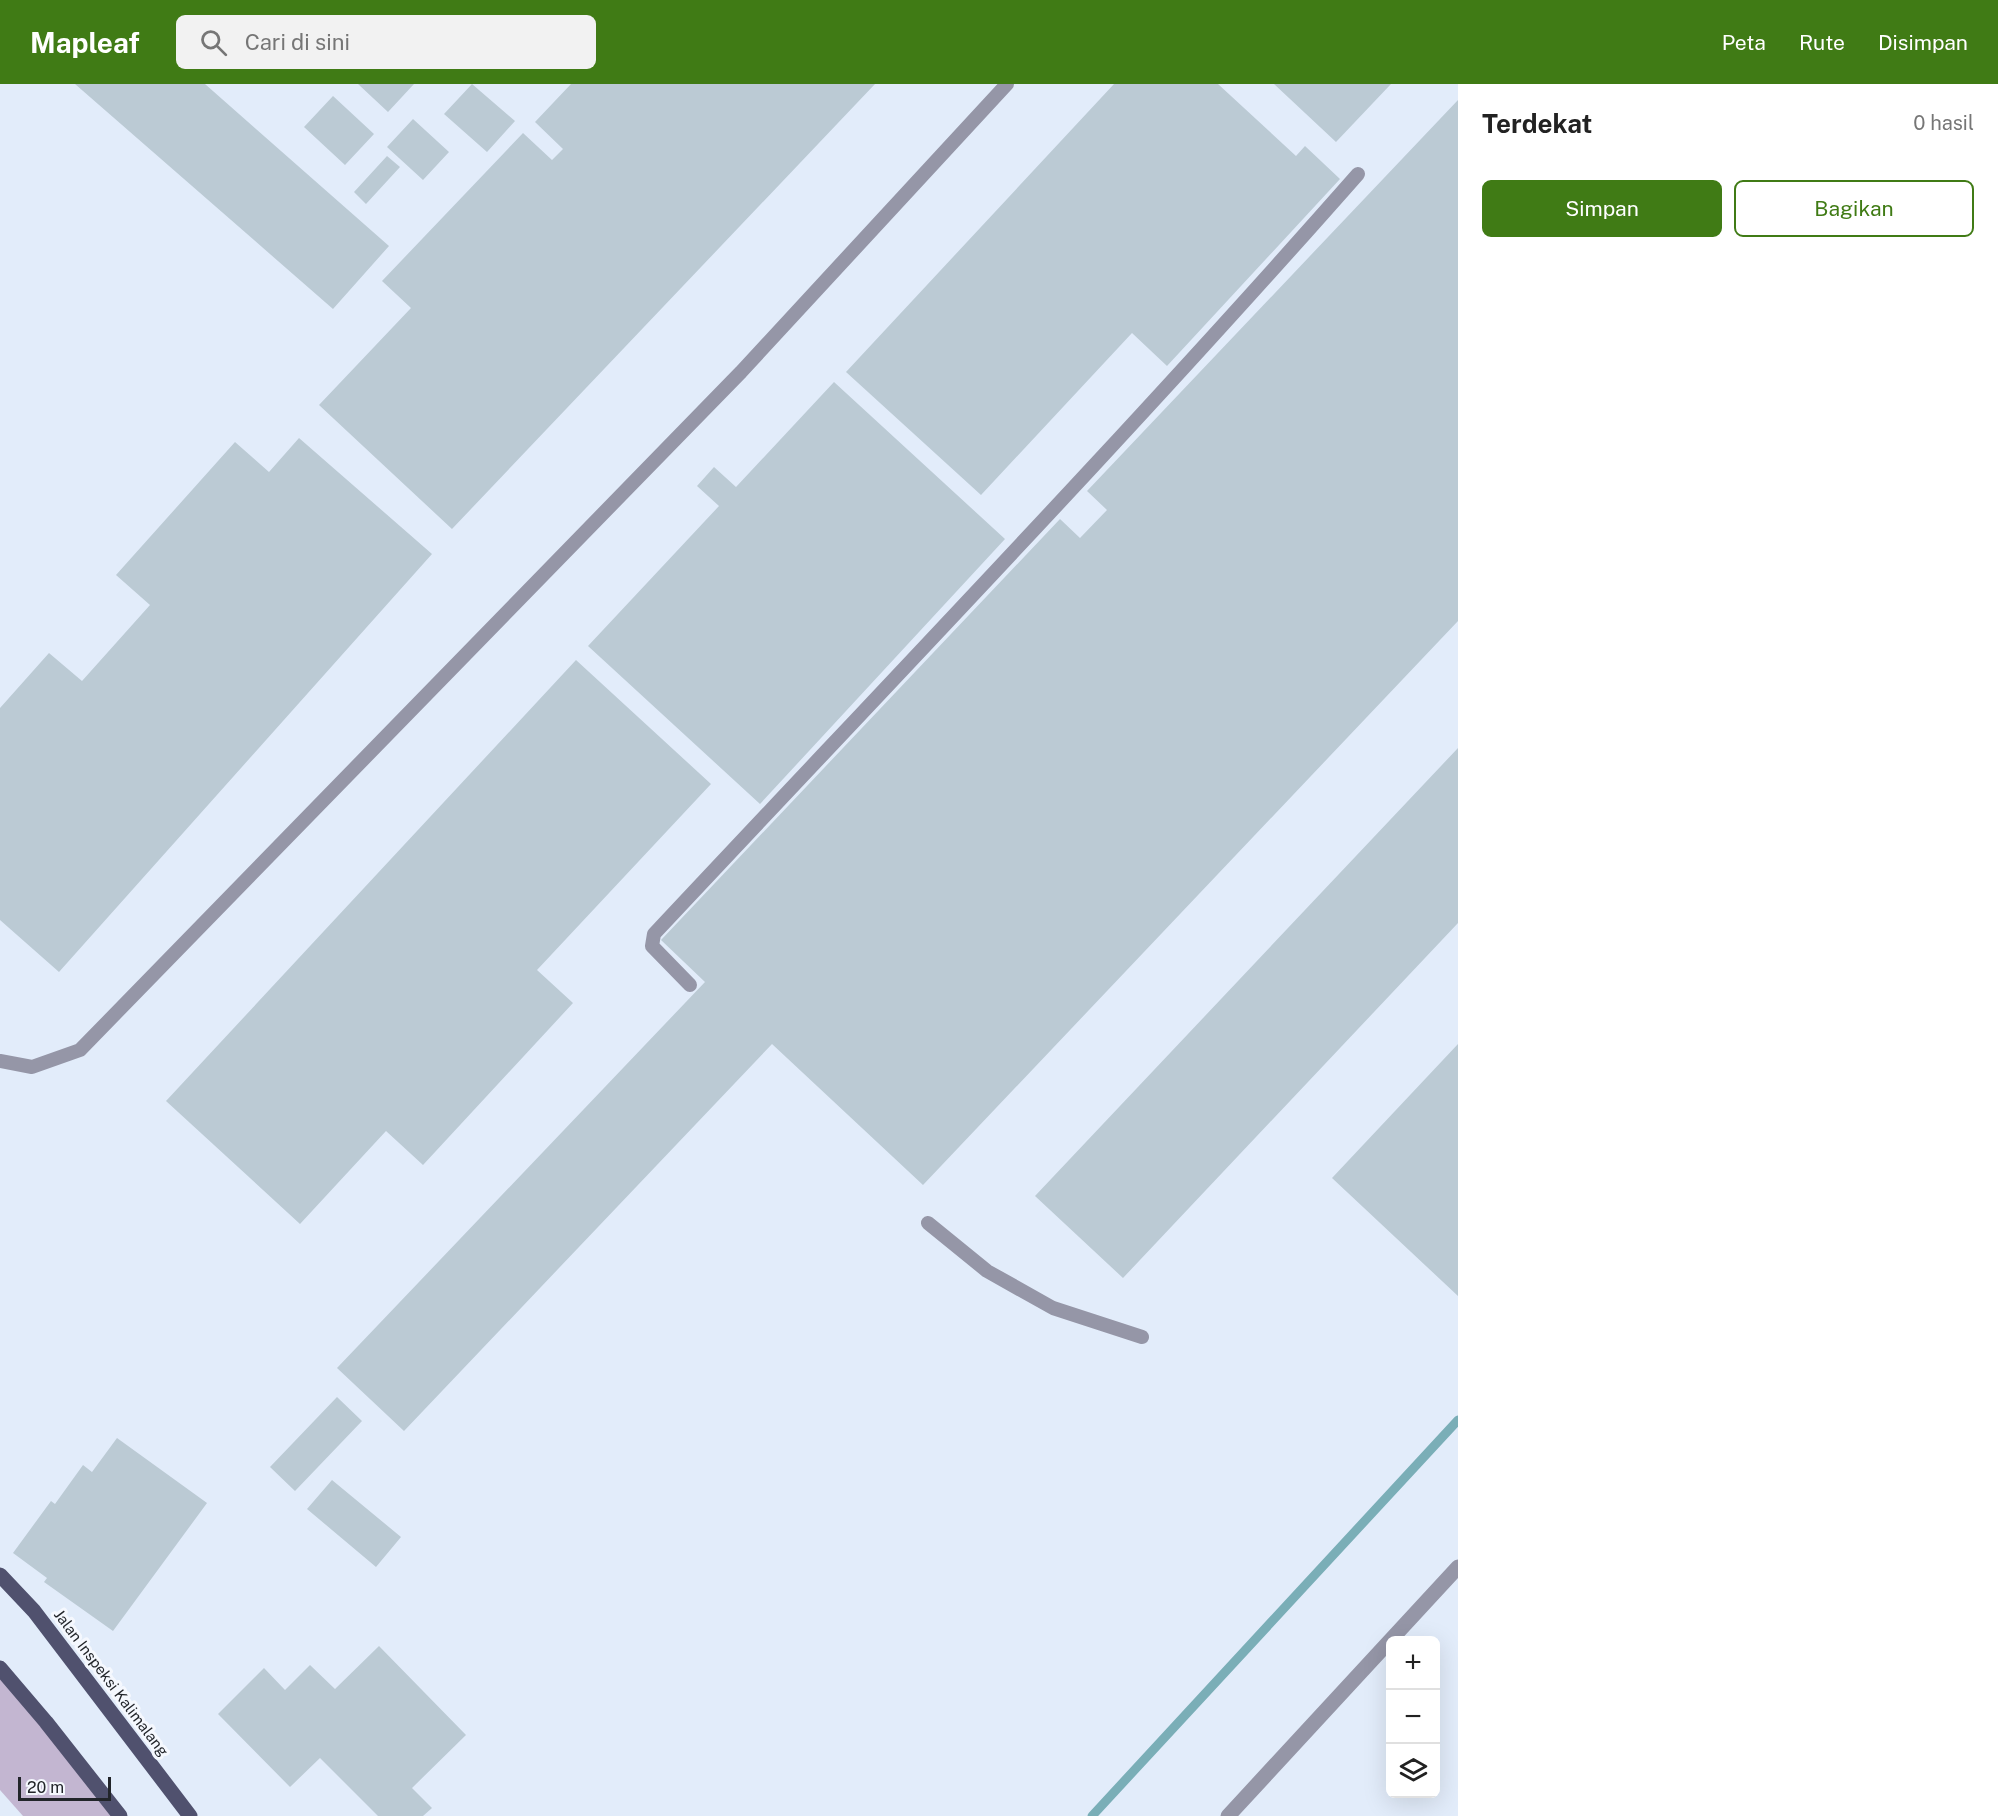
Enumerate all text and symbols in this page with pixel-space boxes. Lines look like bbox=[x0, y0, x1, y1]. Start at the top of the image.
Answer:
search box bbox=[176, 15, 596, 69]
text: Mapleaf bbox=[30, 26, 140, 59]
icon: search bbox=[197, 26, 230, 59]
text: Cari di sini bbox=[245, 29, 350, 55]
text: Peta bbox=[1722, 30, 1766, 55]
text: Rute bbox=[1799, 30, 1845, 55]
text: Disimpan bbox=[1878, 30, 1968, 55]
text: Terdekat bbox=[1482, 108, 1592, 139]
text: 0 hasil bbox=[1913, 111, 1974, 135]
button: Simpan bbox=[1482, 180, 1722, 237]
button: Bagikan bbox=[1734, 180, 1974, 237]
street label: Jalan Inspeksi Kalimalang bbox=[51, 1606, 172, 1759]
map controls bbox=[1386, 1636, 1440, 1798]
button: + bbox=[1386, 1636, 1440, 1690]
button: − bbox=[1386, 1690, 1440, 1744]
button: layers bbox=[1386, 1744, 1440, 1798]
scale bar bbox=[18, 1774, 111, 1802]
text: 20 m bbox=[27, 1778, 64, 1797]

